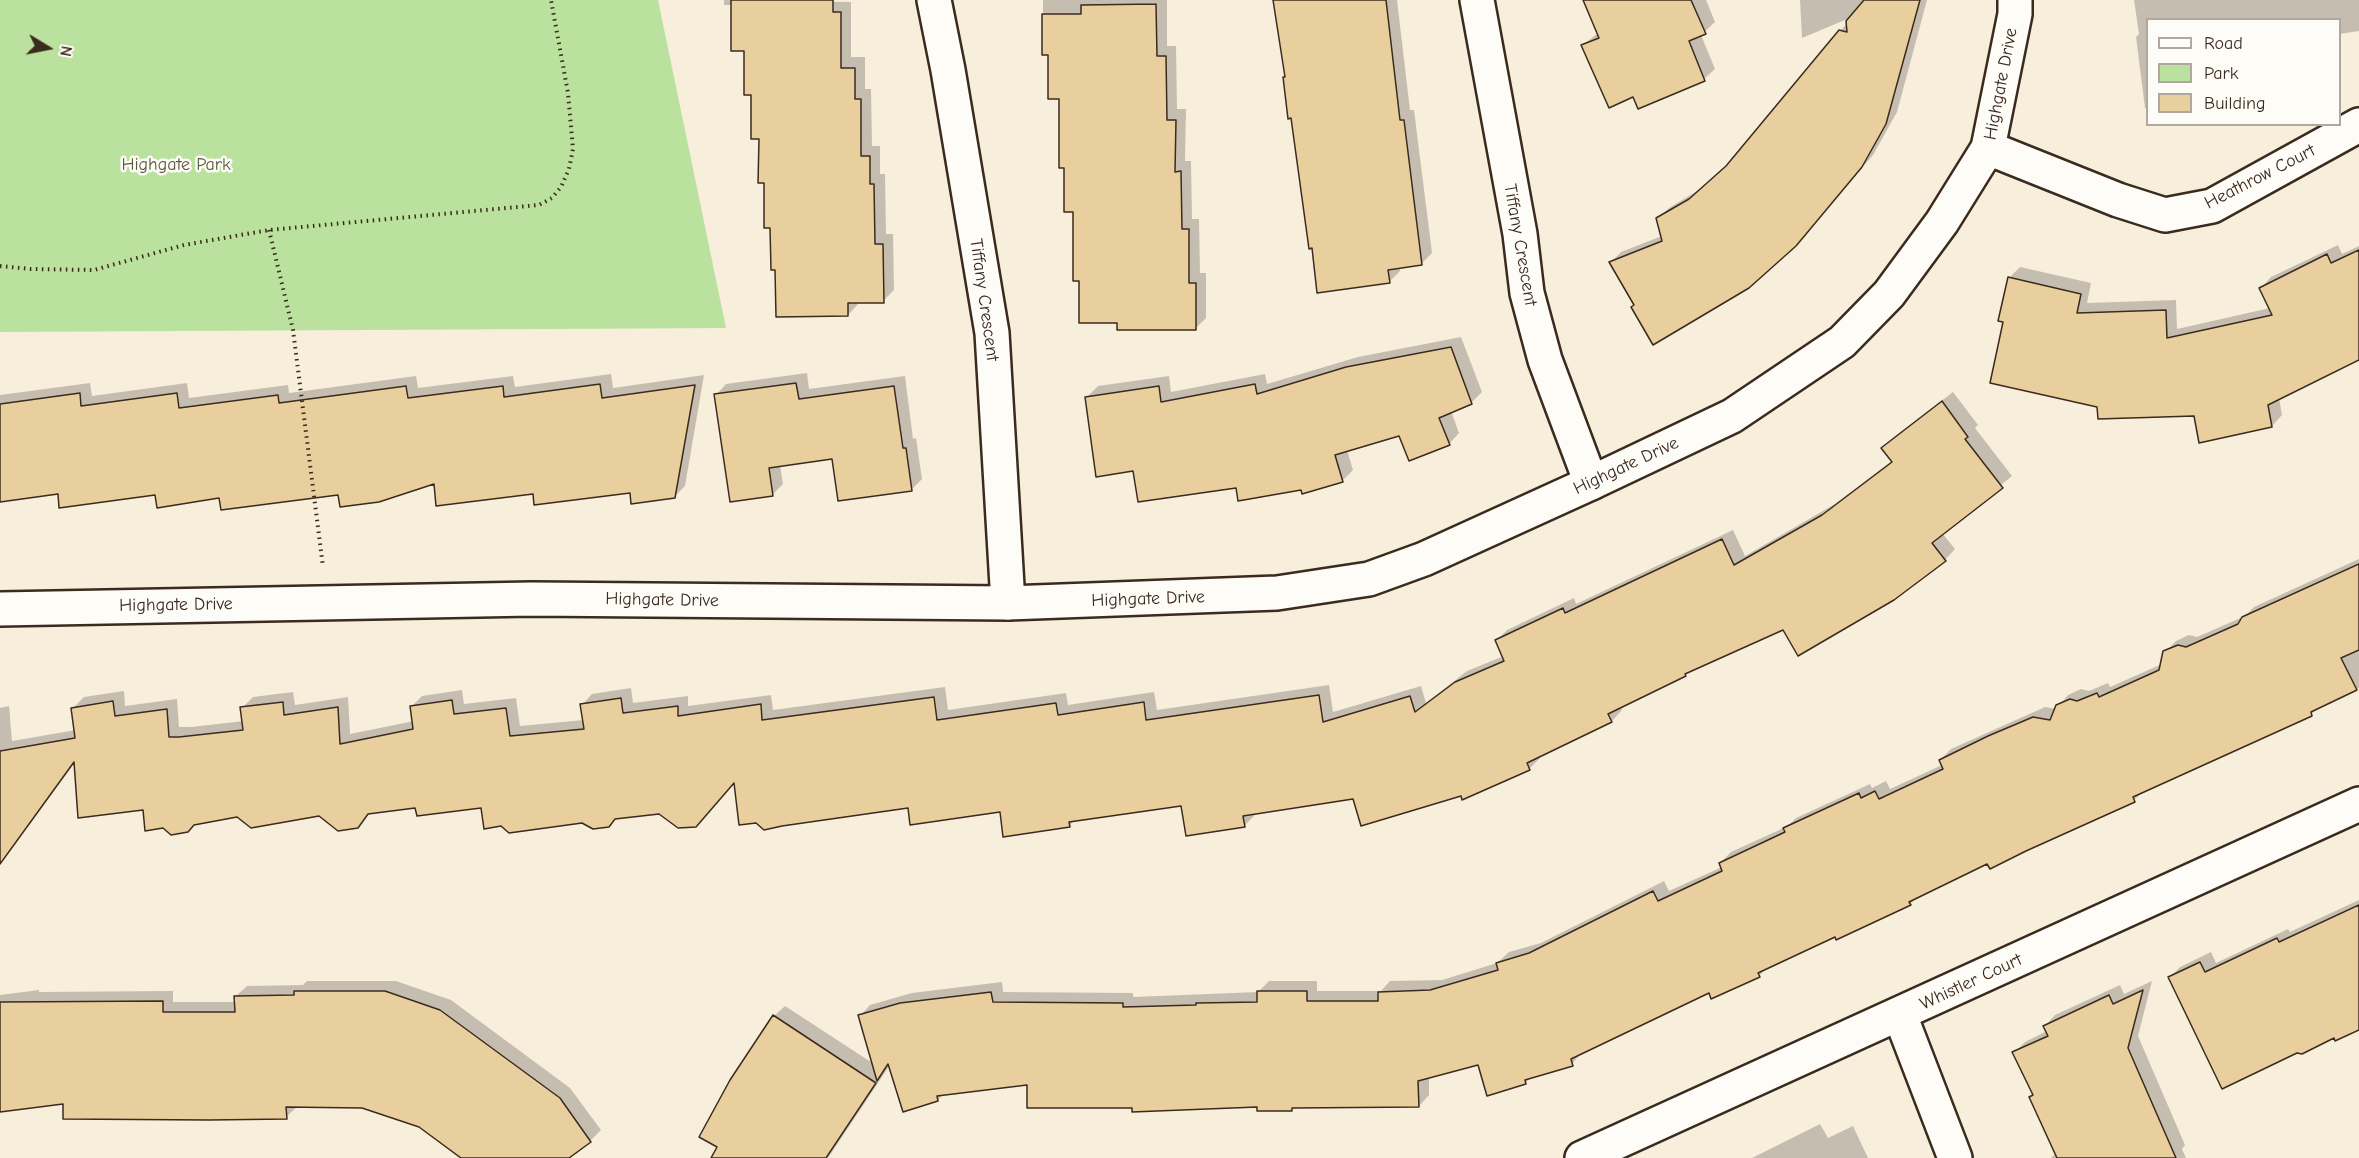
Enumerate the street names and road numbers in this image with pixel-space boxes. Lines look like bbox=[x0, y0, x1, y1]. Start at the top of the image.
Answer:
street label: Highgate Drive bbox=[1980, 26, 2022, 142]
street label: Heathrow Court bbox=[2201, 140, 2319, 214]
street label: Tiffany Crescent bbox=[1499, 182, 1541, 308]
street label: Tiffany Crescent bbox=[965, 237, 1003, 363]
street label: Highgate Drive bbox=[1570, 432, 1682, 500]
street label: Highgate Drive bbox=[1091, 586, 1205, 612]
street label: Highgate Drive bbox=[605, 588, 719, 612]
street label: Highgate Drive bbox=[119, 593, 233, 617]
street label: Whistler Court bbox=[1917, 949, 2025, 1015]

